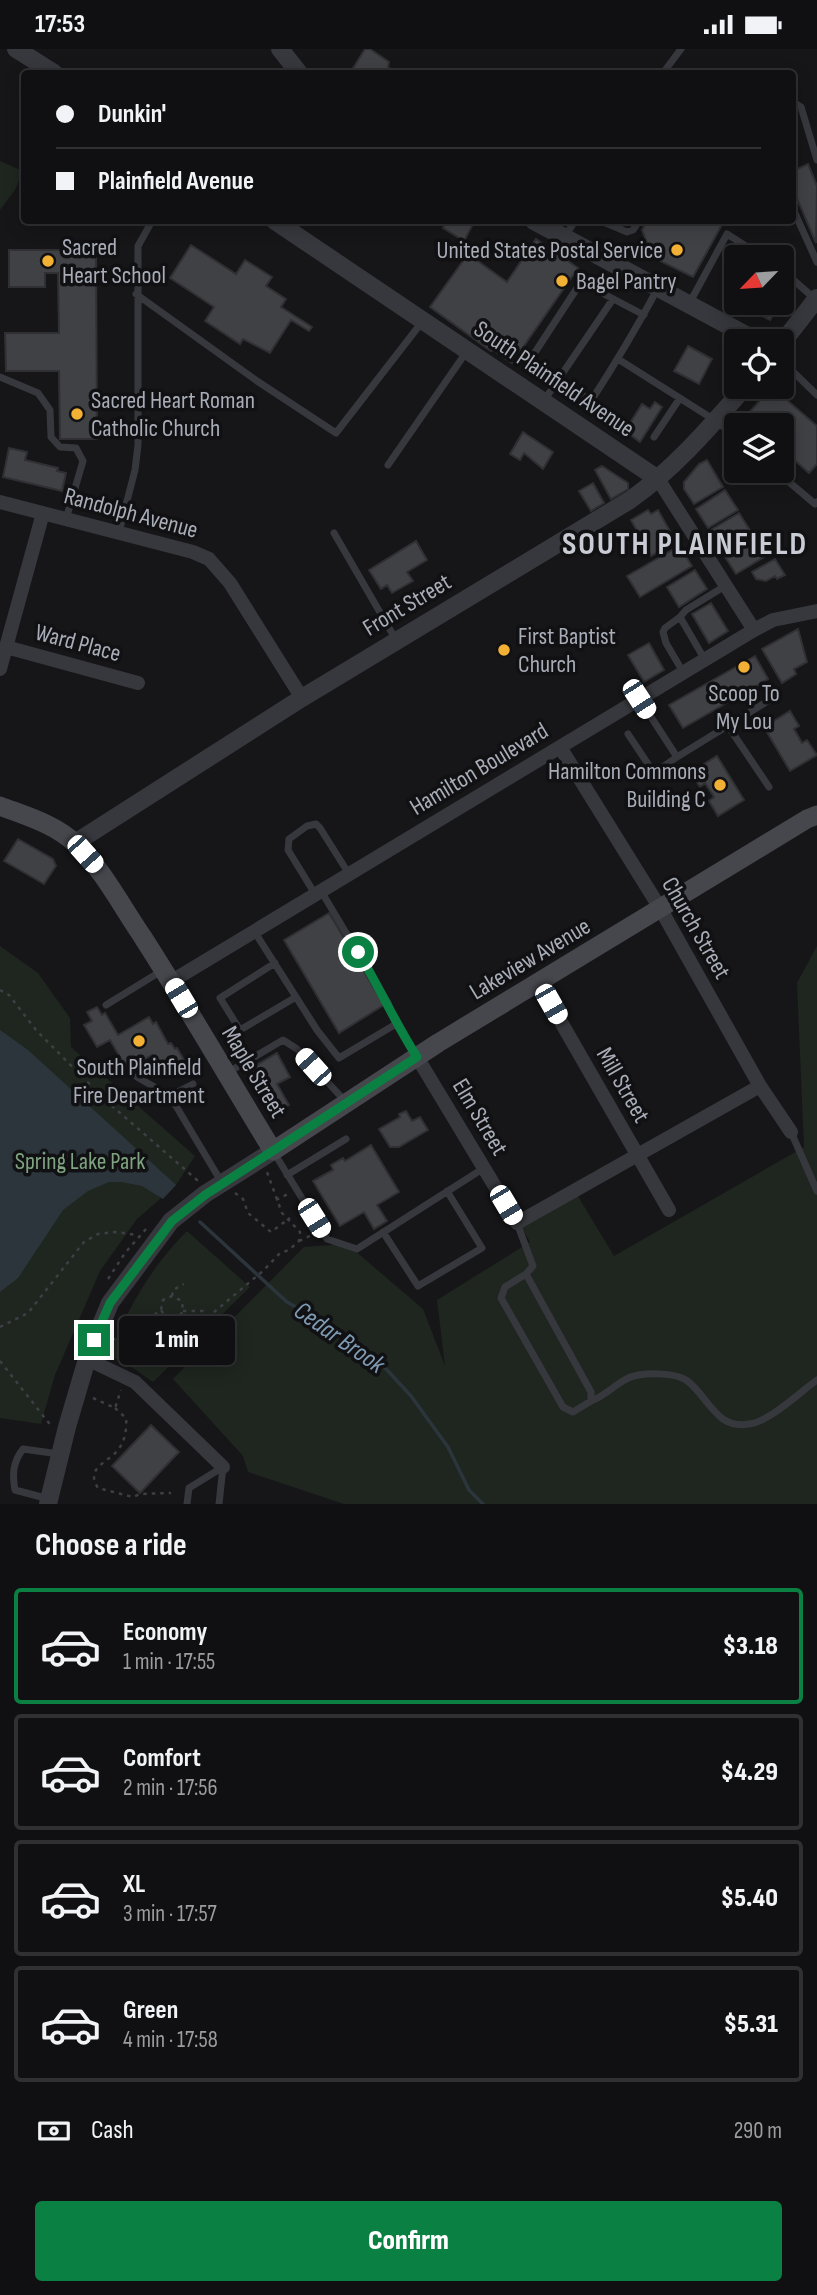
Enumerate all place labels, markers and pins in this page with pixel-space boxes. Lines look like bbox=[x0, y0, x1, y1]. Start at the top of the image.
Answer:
place label: Sacred Heart School bbox=[62, 233, 166, 290]
place label: United States Postal Service bbox=[437, 236, 663, 265]
marker: United States Postal Service bbox=[669, 242, 685, 258]
marker: Sacred Heart School bbox=[40, 253, 56, 269]
place label: Bagel Pantry bbox=[576, 267, 677, 296]
marker: Bagel Pantry bbox=[554, 273, 570, 289]
place label: Sacred Heart Roman Catholic Church bbox=[91, 386, 255, 443]
marker: Sacred Heart Roman Catholic Church bbox=[69, 406, 85, 422]
place label: First Baptist Church bbox=[518, 622, 616, 679]
marker: First Baptist Church bbox=[496, 642, 512, 658]
marker: Scoop To My Lou bbox=[736, 659, 752, 675]
place label: Scoop To My Lou bbox=[708, 679, 780, 736]
place label: Hamilton Commons Building C bbox=[548, 757, 706, 814]
marker: Hamilton Commons Building C bbox=[712, 777, 728, 793]
marker: South Plainfield Fire Department bbox=[131, 1033, 147, 1049]
place label: South Plainfield Fire Department bbox=[73, 1053, 205, 1110]

